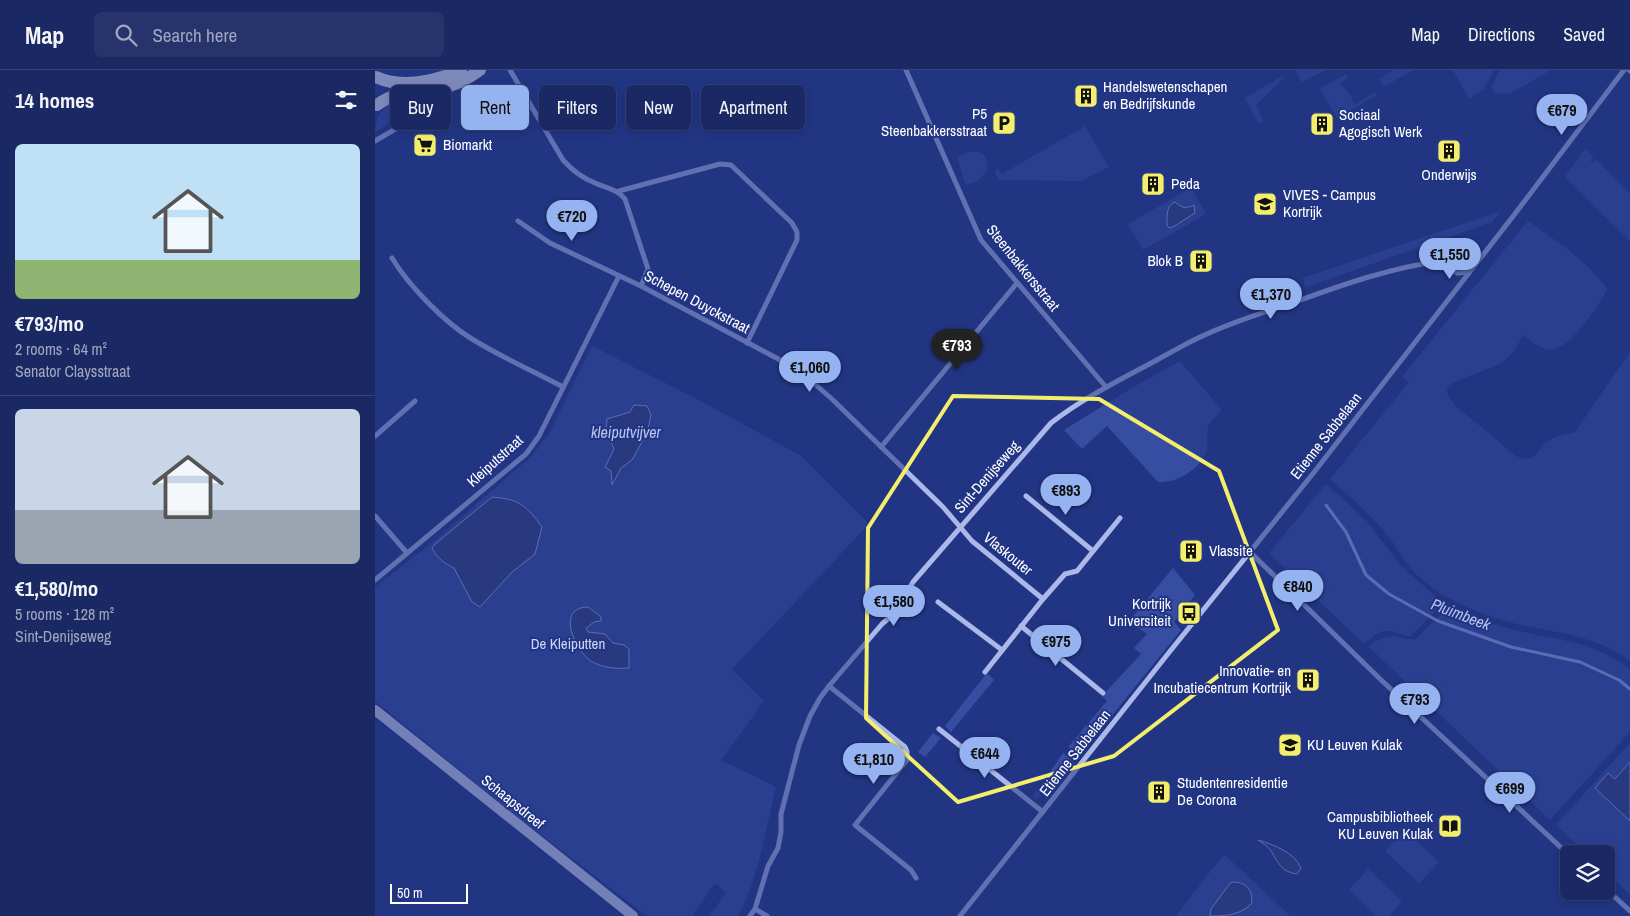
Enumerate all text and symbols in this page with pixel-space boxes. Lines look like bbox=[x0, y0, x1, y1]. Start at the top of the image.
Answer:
search box bbox=[94, 12, 444, 57]
text: Map bbox=[25, 19, 64, 51]
icon: search bbox=[112, 21, 140, 49]
text: Search here bbox=[152, 22, 237, 48]
text: Map bbox=[1411, 22, 1440, 47]
text: Directions bbox=[1468, 22, 1535, 47]
text: Saved bbox=[1563, 22, 1605, 47]
place label: Handelswetenschapen en Bedrijfskunde bbox=[1103, 76, 1227, 114]
building icon: Handelswetenschapen en Bedrijfskunde bbox=[1073, 83, 1099, 109]
chip: Buy bbox=[390, 85, 451, 130]
chip: Rent bbox=[461, 85, 529, 130]
chip: Filters bbox=[539, 85, 616, 130]
chip: New bbox=[626, 85, 691, 130]
chip: Apartment bbox=[701, 85, 805, 130]
text: 14 homes bbox=[15, 86, 94, 115]
icon: filters bbox=[332, 86, 360, 114]
pin: €679 bbox=[1532, 93, 1592, 136]
text: €679 bbox=[1547, 99, 1577, 121]
place label: P5 Steenbakkersstraat bbox=[881, 103, 988, 141]
place label: Sociaal Agogisch Werk bbox=[1338, 104, 1423, 142]
parking icon: P5 Steenbakkersstraat bbox=[991, 110, 1017, 136]
building icon: Sociaal Agogisch Werk bbox=[1309, 111, 1335, 137]
supermarket icon: Biomarkt bbox=[412, 132, 438, 158]
place label: Biomarkt bbox=[443, 134, 493, 155]
building icon: Onderwijs bbox=[1436, 138, 1462, 164]
place label: Onderwijs bbox=[1421, 164, 1477, 185]
building icon: Peda bbox=[1140, 171, 1166, 197]
place label: Peda bbox=[1171, 173, 1200, 194]
icon: home bbox=[143, 176, 233, 266]
place label: VIVES - Campus Kortrijk bbox=[1283, 184, 1376, 222]
school or university icon: VIVES - Campus Kortrijk bbox=[1252, 191, 1278, 217]
pin: €720 bbox=[542, 200, 602, 242]
text: €720 bbox=[557, 205, 587, 227]
street label: Steenbakkersstraat bbox=[982, 220, 1065, 316]
pin: €1,550 bbox=[1409, 238, 1491, 280]
text: €1,550 bbox=[1430, 243, 1470, 265]
building icon: Blok B bbox=[1188, 248, 1214, 274]
place label: Blok B bbox=[1147, 250, 1183, 271]
street label: Schepen Duyckstraat bbox=[641, 265, 754, 339]
pin: €1,370 bbox=[1230, 278, 1312, 320]
text: €1,370 bbox=[1251, 283, 1291, 305]
text: €793/mo bbox=[15, 309, 84, 338]
pin: €793 bbox=[927, 328, 987, 371]
text: €793 bbox=[942, 334, 972, 356]
text: 2 rooms · 64 m² bbox=[15, 338, 107, 360]
pin: €1,060 bbox=[769, 350, 851, 393]
text: €1,060 bbox=[790, 356, 830, 378]
text: Senator Claysstraat bbox=[15, 360, 130, 382]
street label: Etienne Sabbelaan bbox=[1285, 388, 1366, 483]
water label: kleiputvijver bbox=[591, 421, 662, 443]
street label: Kleiputstraat bbox=[462, 429, 528, 492]
street label: Sint-Denijseweg bbox=[949, 436, 1024, 518]
icon: home bbox=[143, 442, 233, 532]
pin: €893 bbox=[1036, 474, 1096, 516]
text: €893 bbox=[1051, 479, 1081, 501]
street label: Vlaskouter bbox=[979, 527, 1038, 580]
building icon: Vlassite bbox=[1178, 538, 1204, 564]
place label: Vlassite bbox=[1209, 540, 1253, 561]
pin: €840 bbox=[1268, 570, 1328, 612]
text: €1,580/mo bbox=[15, 574, 98, 603]
text: €840 bbox=[1283, 575, 1313, 597]
pin: €1,580 bbox=[853, 584, 935, 627]
text: €1,580 bbox=[874, 590, 914, 612]
place label: Kortrijk Universiteit bbox=[1108, 593, 1172, 631]
water label: Pluimbeek bbox=[1428, 593, 1494, 636]
bus stop icon: Kortrijk Universiteit bbox=[1176, 600, 1202, 626]
text: 5 rooms · 128 m² bbox=[15, 603, 114, 625]
pin: €975 bbox=[1026, 624, 1086, 667]
text: Sint-Denijseweg bbox=[15, 625, 111, 647]
text: €975 bbox=[1041, 630, 1071, 652]
park label: De Kleiputten bbox=[531, 633, 605, 654]
place label: Innovatie- en Incubatiecentrum Kortrijk bbox=[1154, 660, 1292, 698]
building icon: Innovatie- en Incubatiecentrum Kortrijk bbox=[1295, 667, 1321, 693]
pin: €793 bbox=[1385, 682, 1445, 725]
text: €793 bbox=[1400, 688, 1430, 710]
street label: Etienne Sabbelaan bbox=[1034, 705, 1115, 800]
school or university icon: KU Leuven Kulak bbox=[1277, 732, 1303, 758]
place label: KU Leuven Kulak bbox=[1307, 734, 1403, 755]
pin: €644 bbox=[955, 736, 1015, 779]
pin: €1,810 bbox=[833, 742, 915, 785]
text: €644 bbox=[970, 742, 1000, 764]
text: €1,810 bbox=[854, 748, 894, 770]
street label: Schaapsdreef bbox=[477, 770, 550, 834]
place label: Studentenresidentie De Corona bbox=[1177, 772, 1288, 810]
pin: €699 bbox=[1480, 772, 1540, 814]
text: €699 bbox=[1495, 777, 1525, 799]
building icon: Studentenresidentie De Corona bbox=[1146, 779, 1172, 805]
place label: Campusbibliotheek KU Leuven Kulak bbox=[1327, 806, 1434, 844]
library icon: Campusbibliotheek KU Leuven Kulak bbox=[1437, 813, 1463, 839]
map controls bbox=[1560, 845, 1615, 900]
button: layers bbox=[1560, 845, 1615, 900]
scale bar bbox=[390, 881, 467, 904]
text: 50 m bbox=[397, 884, 423, 902]

